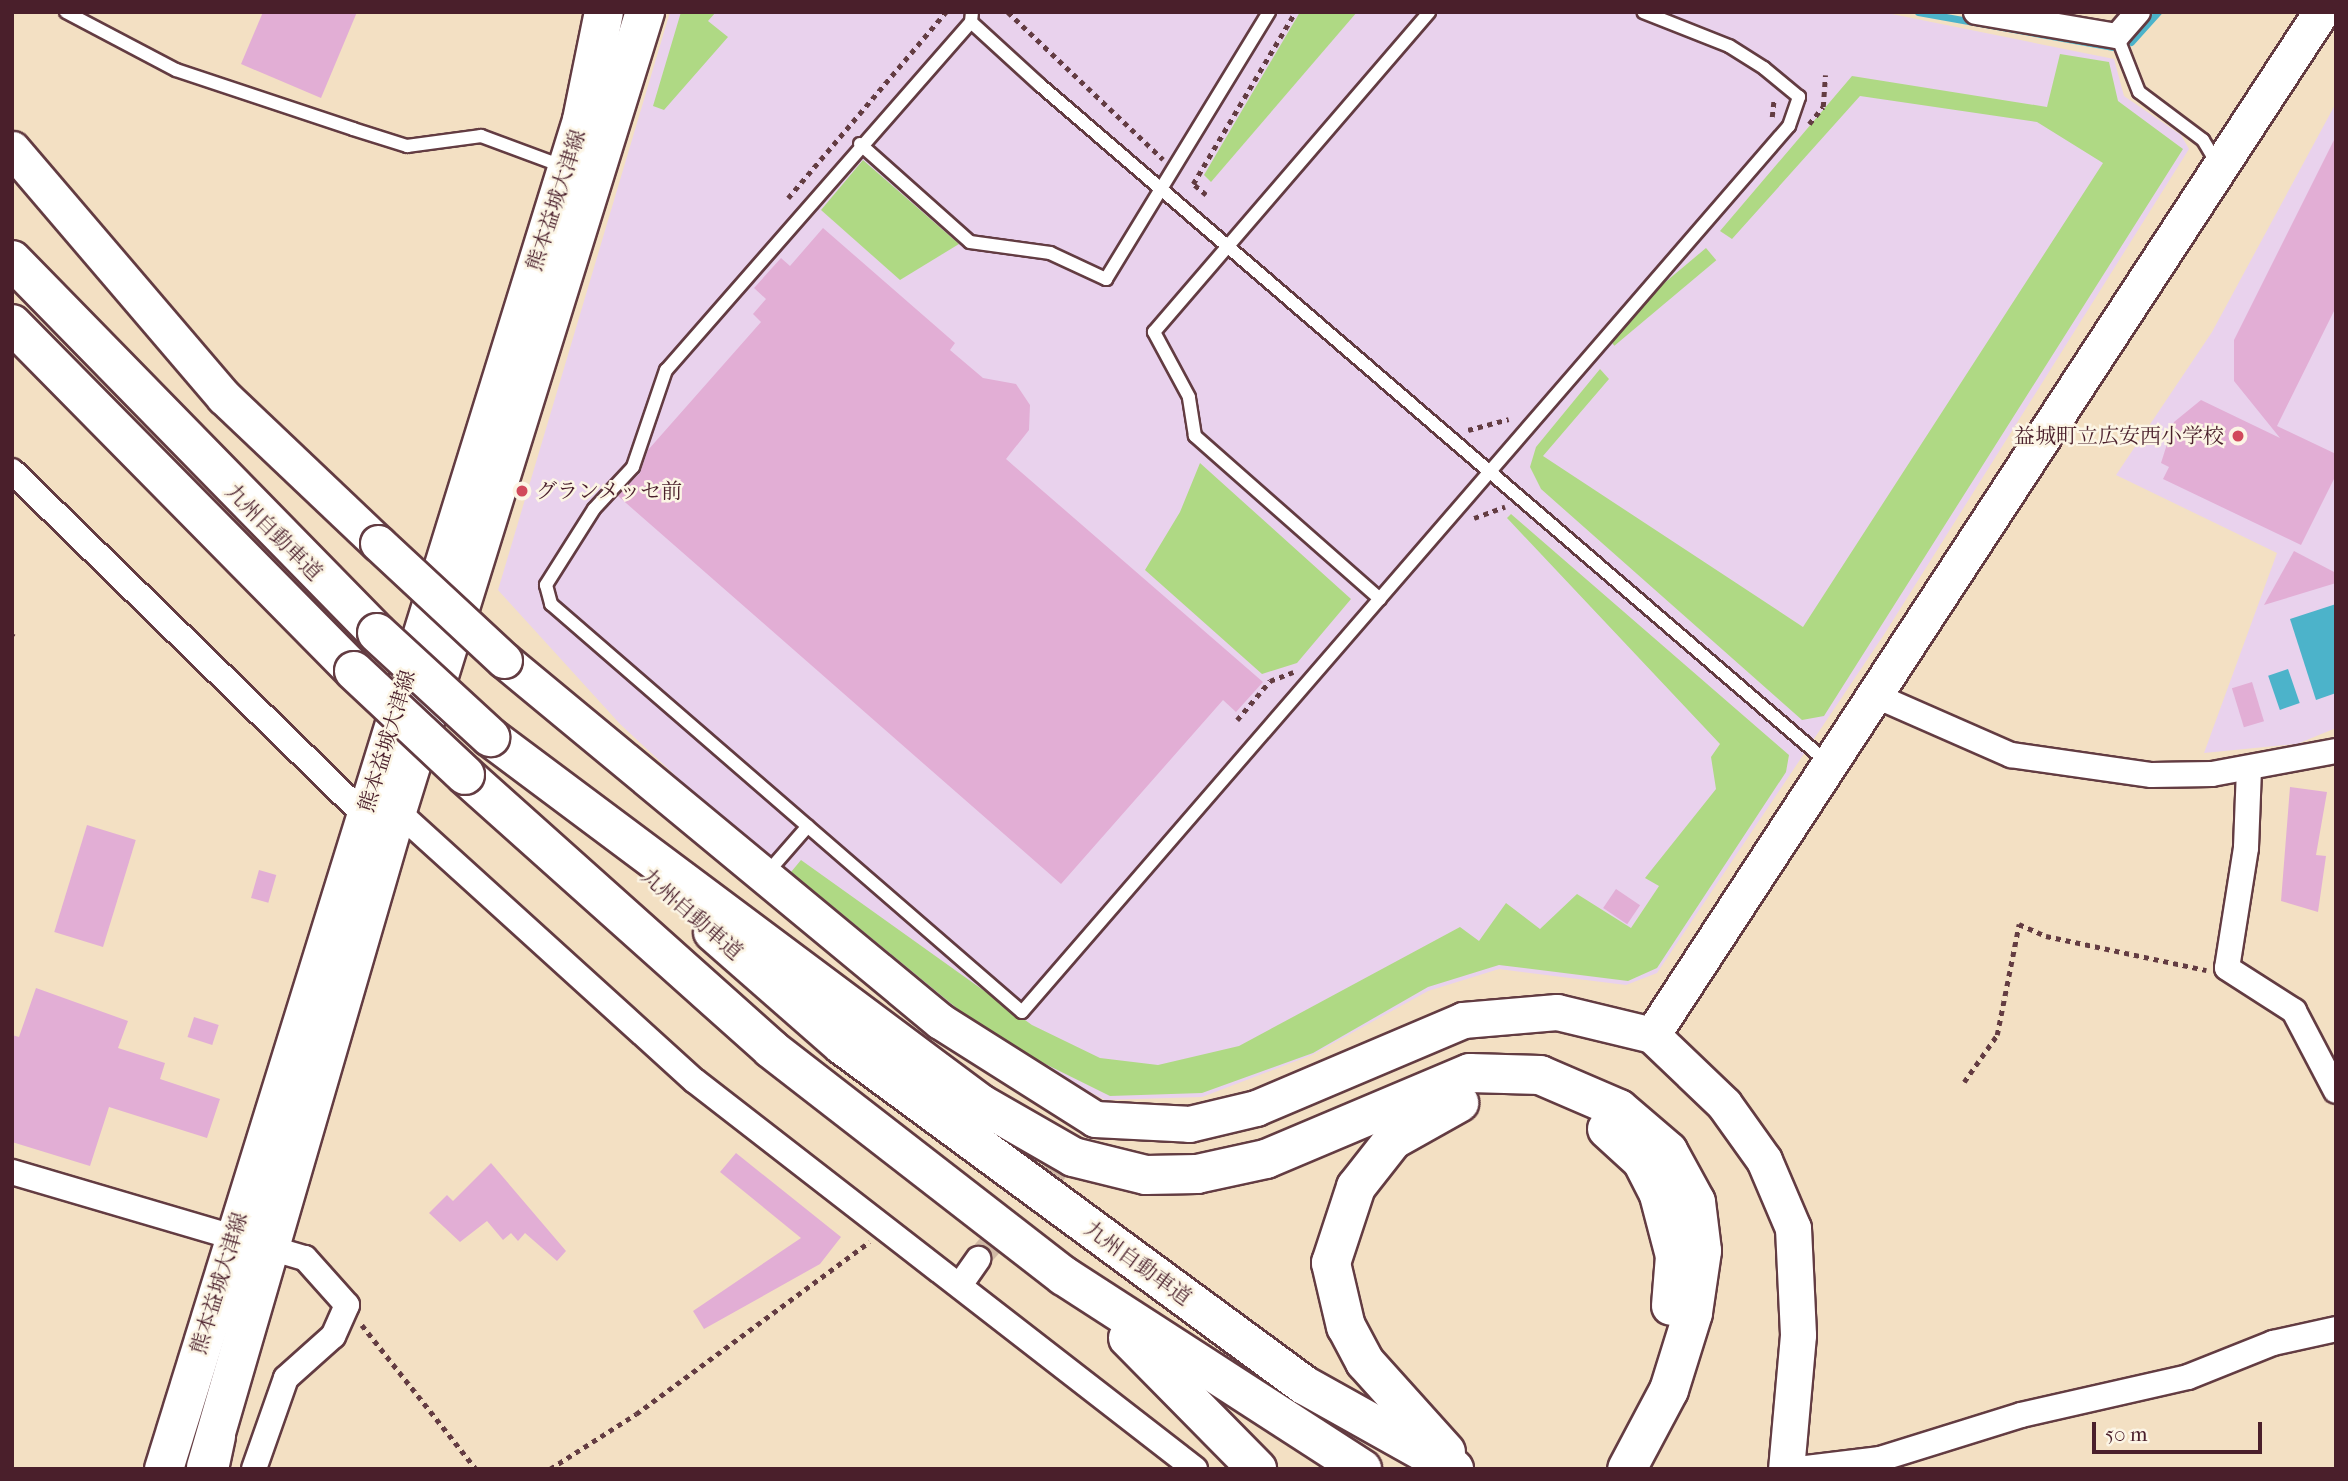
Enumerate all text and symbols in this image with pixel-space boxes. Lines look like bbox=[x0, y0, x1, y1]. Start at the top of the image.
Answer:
street label: 熊本益城大津線 bbox=[521, 126, 591, 274]
place label: 益城町立広安西小学校 bbox=[2014, 423, 2224, 449]
marker: 益城町立広安西小学校 bbox=[2230, 428, 2246, 444]
place label: グランメッセ前 bbox=[536, 478, 683, 504]
street label: 九州自動車道 bbox=[221, 479, 327, 585]
marker: グランメッセ前 bbox=[514, 483, 530, 499]
street label: 熊本益城大津線 bbox=[353, 667, 421, 815]
street label: 九州自動車道 bbox=[636, 863, 748, 965]
street label: 熊本益城大津線 bbox=[185, 1209, 253, 1357]
street label: 九州自動車道 bbox=[1080, 1216, 1196, 1310]
scale bar bbox=[2096, 1408, 2266, 1452]
text: 50 m bbox=[2105, 1422, 2148, 1446]

